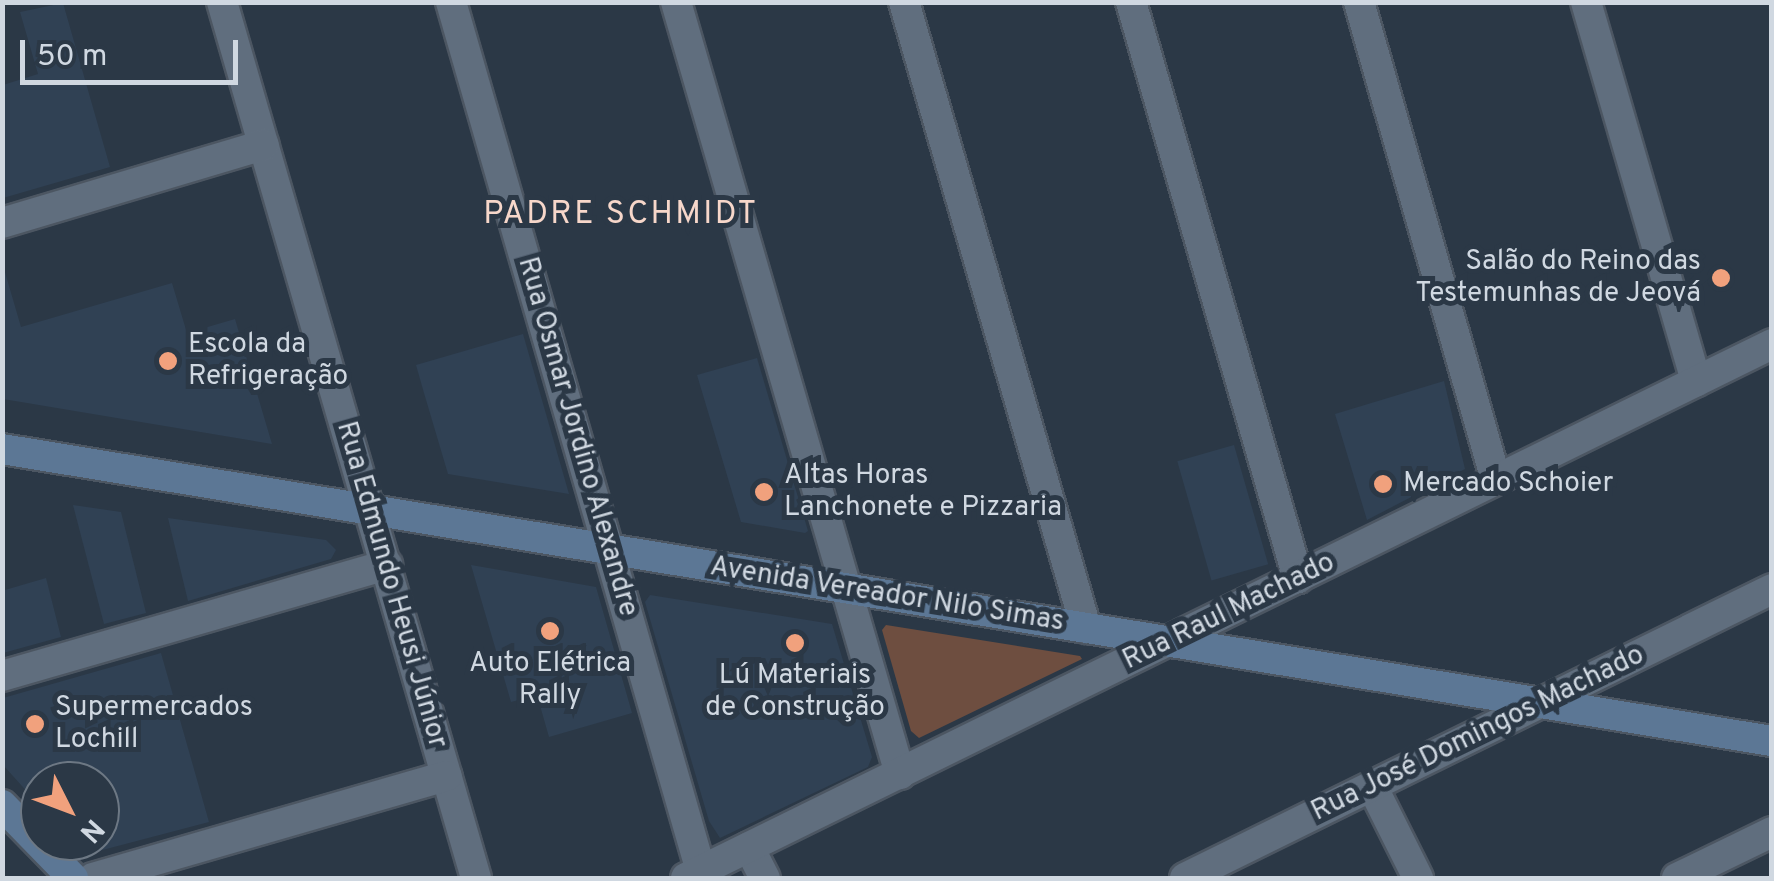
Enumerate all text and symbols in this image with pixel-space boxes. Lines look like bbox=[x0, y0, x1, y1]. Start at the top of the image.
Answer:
scale bar bbox=[25, 20, 242, 82]
text: 50 m bbox=[37, 39, 107, 76]
district label: PADRE SCHMIDT bbox=[483, 196, 759, 234]
place label: Salão do Reino das Testemunhas de Jeová bbox=[1415, 245, 1701, 311]
street label: Rua Osmar Jordino Alexandre bbox=[509, 253, 645, 621]
marker: Salão do Reino das Testemunhas de Jeová bbox=[1710, 267, 1732, 289]
place label: Escola da Refrigeração bbox=[188, 328, 348, 394]
marker: Escola da Refrigeração bbox=[157, 350, 179, 372]
street label: Rua Edmundo Heusi Júnior bbox=[328, 418, 454, 752]
place label: Altas Horas Lanchonete e Pizzaria bbox=[784, 459, 1062, 525]
place label: Mercado Schoier bbox=[1403, 467, 1613, 501]
marker: Mercado Schoier bbox=[1372, 473, 1394, 495]
marker: Altas Horas Lanchonete e Pizzaria bbox=[753, 481, 775, 503]
street label: Rua Raul Machado bbox=[1118, 546, 1340, 678]
street label: Avenida Vereador Nilo Simas bbox=[707, 550, 1067, 640]
marker: Auto Elétrica Rally bbox=[539, 620, 561, 642]
marker: Lú Materiais de Construção bbox=[784, 632, 806, 654]
street label: Rua José Domingos Machado bbox=[1306, 639, 1650, 829]
place label: Auto Elétrica Rally bbox=[469, 647, 631, 713]
place label: Lú Materiais de Construção bbox=[705, 659, 885, 725]
place label: Supermercados Lochill bbox=[55, 691, 253, 757]
marker: Supermercados Lochill bbox=[24, 713, 46, 735]
north arrow bbox=[20, 761, 120, 861]
text: N bbox=[71, 810, 111, 849]

